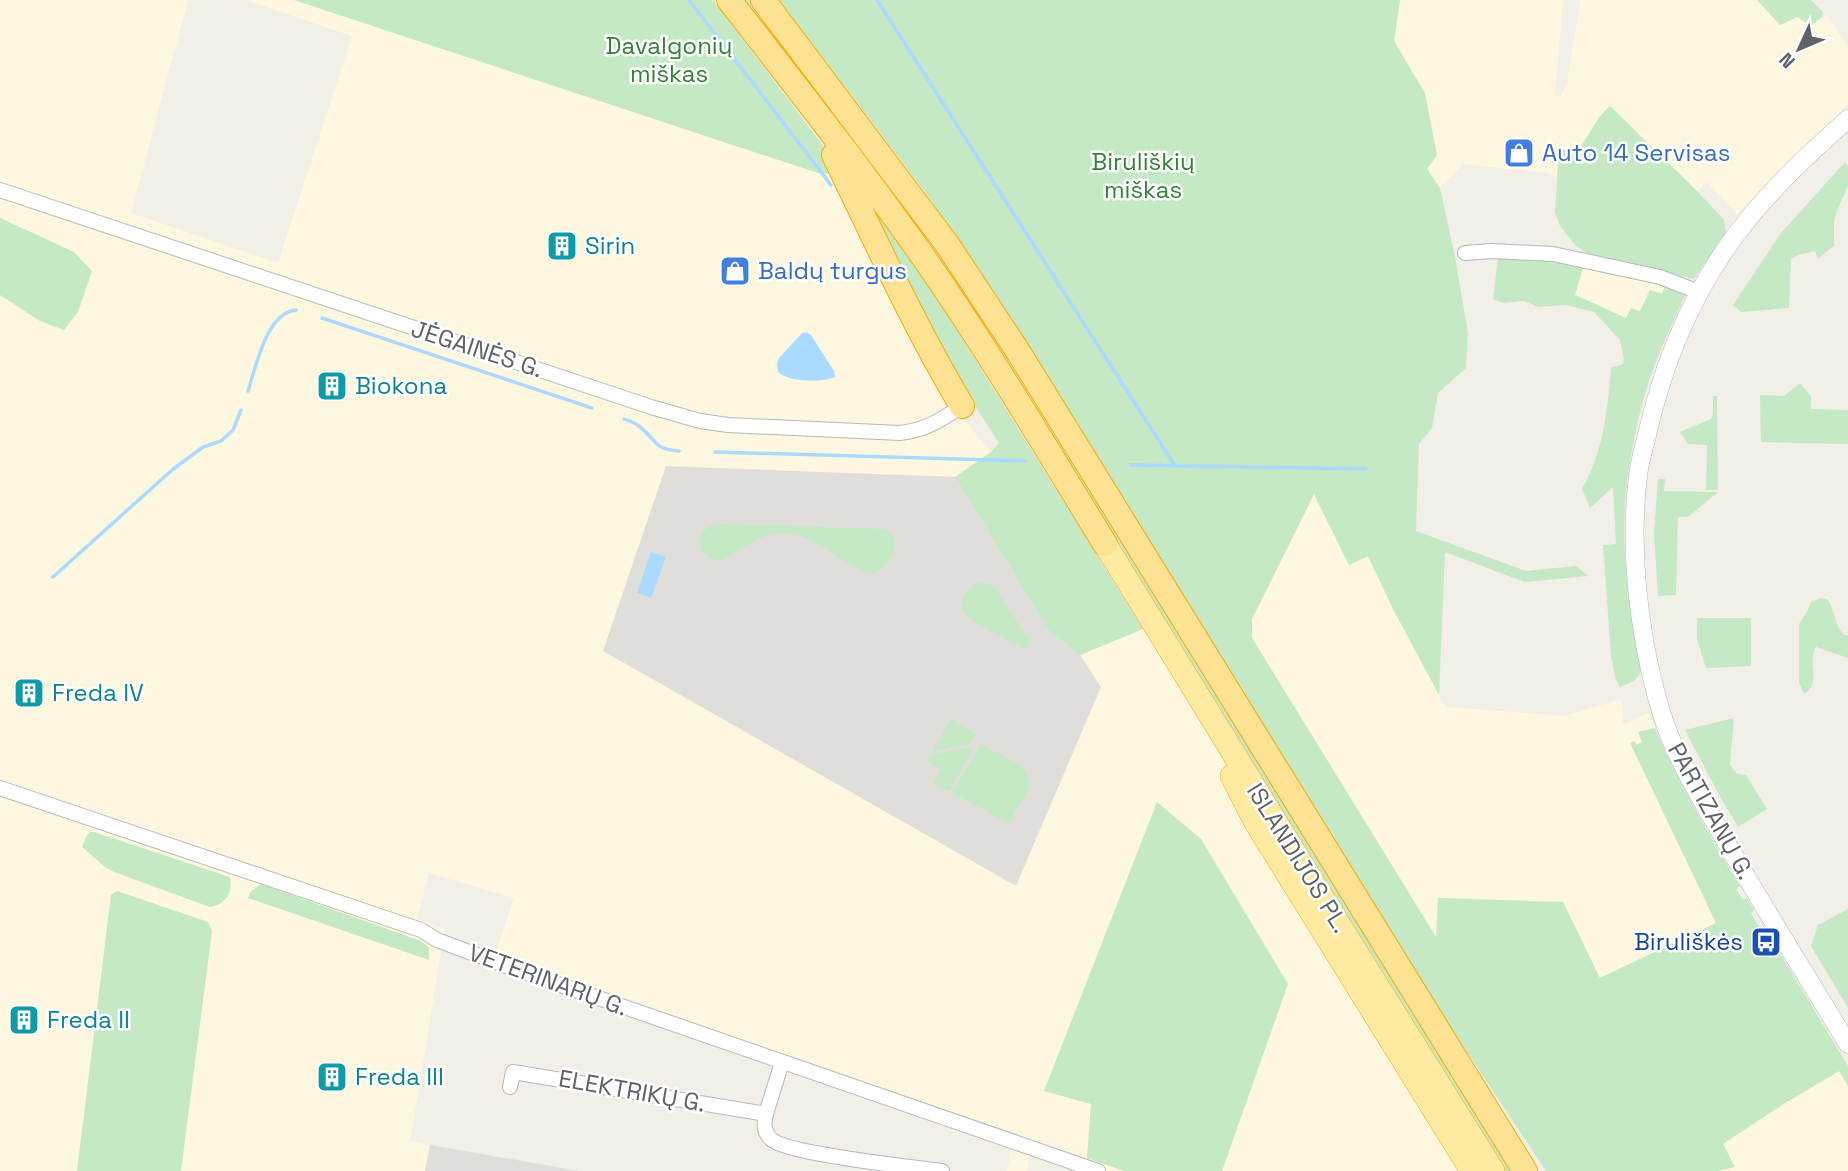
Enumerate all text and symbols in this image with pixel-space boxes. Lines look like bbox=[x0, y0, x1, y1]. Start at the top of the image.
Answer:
north arrow bbox=[1764, 14, 1834, 84]
park label: Davalgonių miškas bbox=[606, 30, 732, 89]
text: N bbox=[1774, 47, 1801, 74]
shop icon: Auto 14 Servisas bbox=[1502, 136, 1536, 170]
place label: Auto 14 Servisas bbox=[1542, 137, 1730, 168]
park label: Biruliškių miškas bbox=[1091, 146, 1195, 205]
building icon: Sirin bbox=[545, 229, 579, 263]
place label: Sirin bbox=[585, 230, 635, 261]
shop icon: Baldų turgus bbox=[718, 254, 752, 288]
place label: Baldų turgus bbox=[758, 255, 907, 286]
street label: JĖGAINĖS G. bbox=[407, 313, 547, 384]
building icon: Biokona bbox=[315, 369, 349, 403]
place label: Biokona bbox=[355, 370, 447, 401]
building icon: Freda IV bbox=[12, 676, 46, 710]
place label: Freda IV bbox=[52, 677, 144, 708]
street label: PARTIZANŲ G. bbox=[1661, 737, 1762, 885]
street label: ISLANDIJOS PL. bbox=[1240, 777, 1357, 938]
bus stop icon: Biruliškės bbox=[1749, 925, 1783, 959]
place label: Biruliškės bbox=[1634, 926, 1743, 957]
street label: VETERINARŲ G. bbox=[464, 936, 632, 1023]
building icon: Freda II bbox=[7, 1003, 41, 1037]
place label: Freda II bbox=[47, 1004, 130, 1035]
building icon: Freda III bbox=[315, 1060, 349, 1094]
place label: Freda III bbox=[355, 1061, 444, 1092]
street label: ELEKTRIKŲ G. bbox=[556, 1062, 708, 1119]

